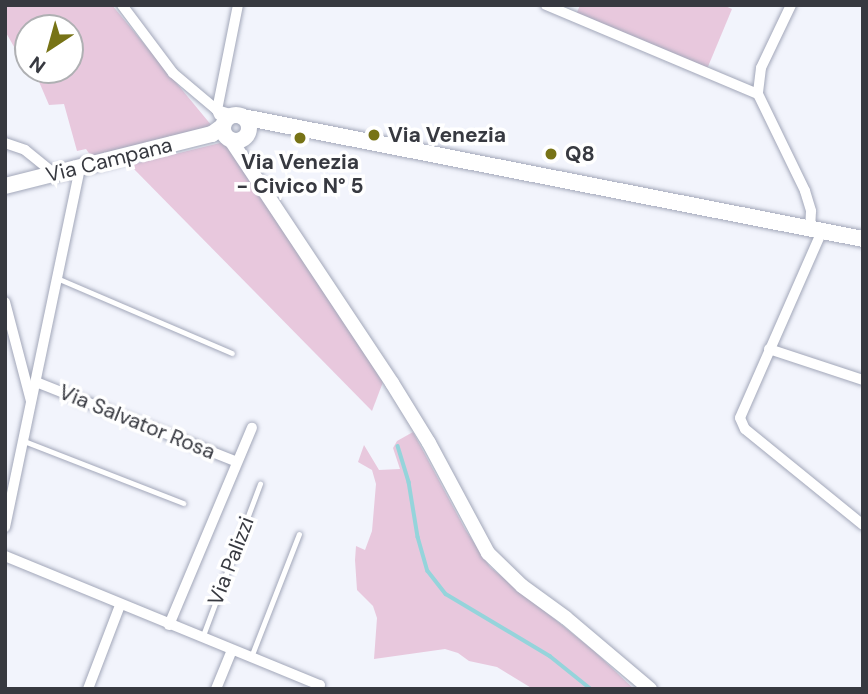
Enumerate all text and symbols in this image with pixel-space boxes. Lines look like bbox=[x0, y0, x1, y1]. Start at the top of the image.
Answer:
north arrow bbox=[14, 14, 84, 84]
text: N bbox=[25, 51, 50, 79]
place label: Via Venezia bbox=[388, 122, 506, 148]
marker: Via Venezia bbox=[366, 127, 382, 143]
marker: Via Venezia - Civico N° 5 bbox=[292, 130, 308, 146]
street label: Via Campana bbox=[43, 132, 175, 188]
place label: Q8 bbox=[565, 141, 595, 167]
marker: Q8 bbox=[543, 146, 559, 162]
place label: Via Venezia - Civico N° 5 bbox=[236, 149, 364, 199]
street label: Via Salvator Rosa bbox=[55, 379, 219, 465]
street label: Via Palizzi bbox=[203, 513, 259, 609]

